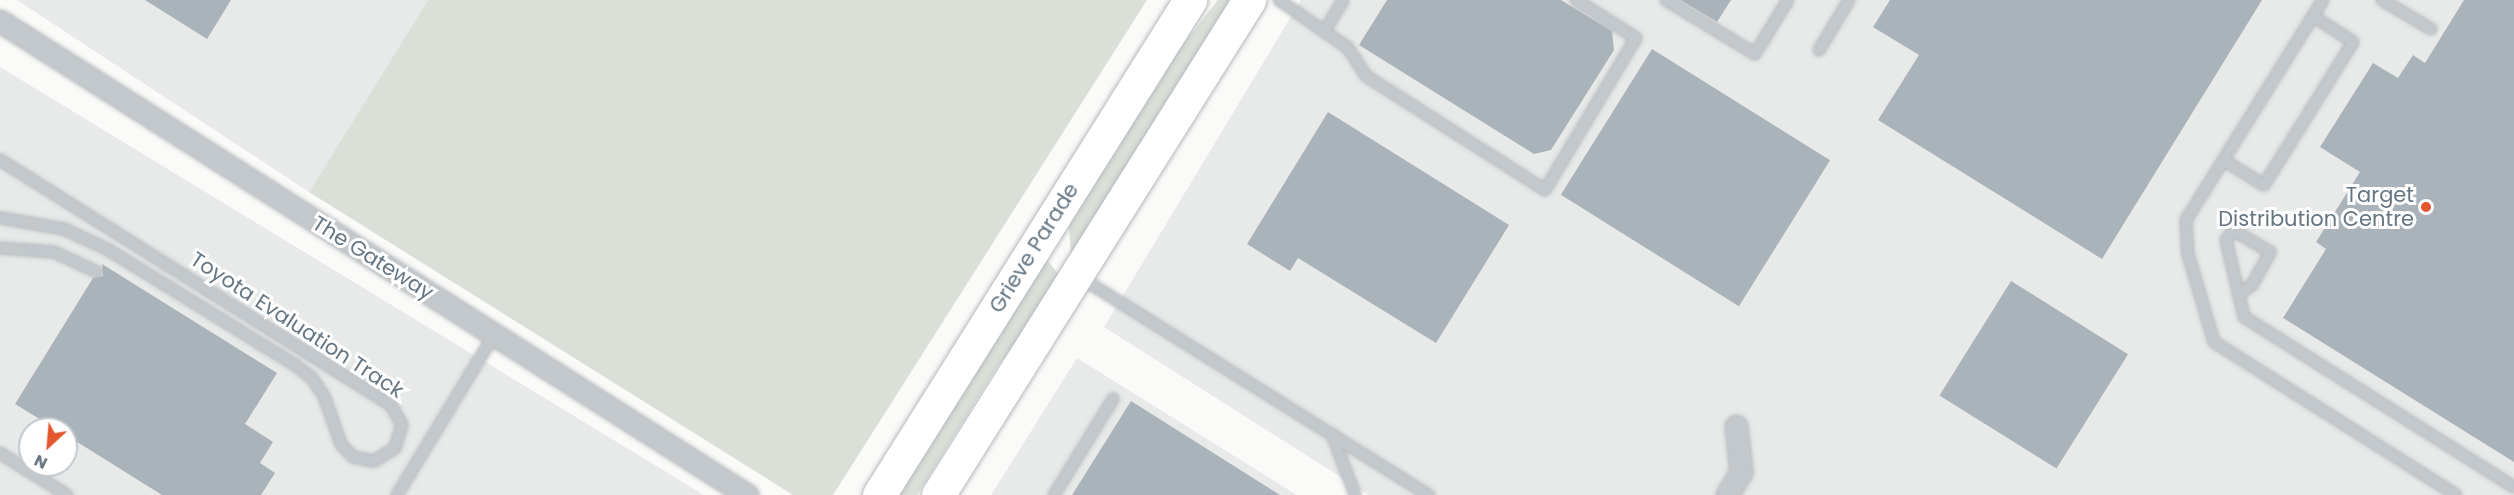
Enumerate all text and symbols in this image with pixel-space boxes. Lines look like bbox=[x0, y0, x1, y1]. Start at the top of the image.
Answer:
street label: Grieve Parade bbox=[984, 178, 1084, 318]
place label: Target Distribution Centre bbox=[2218, 182, 2414, 232]
marker: Target Distribution Centre bbox=[2419, 200, 2433, 214]
street label: The Gateway bbox=[308, 211, 438, 305]
street label: Toyota Evaluation Track bbox=[186, 247, 408, 403]
north arrow bbox=[18, 417, 78, 477]
text: N bbox=[30, 449, 51, 475]

